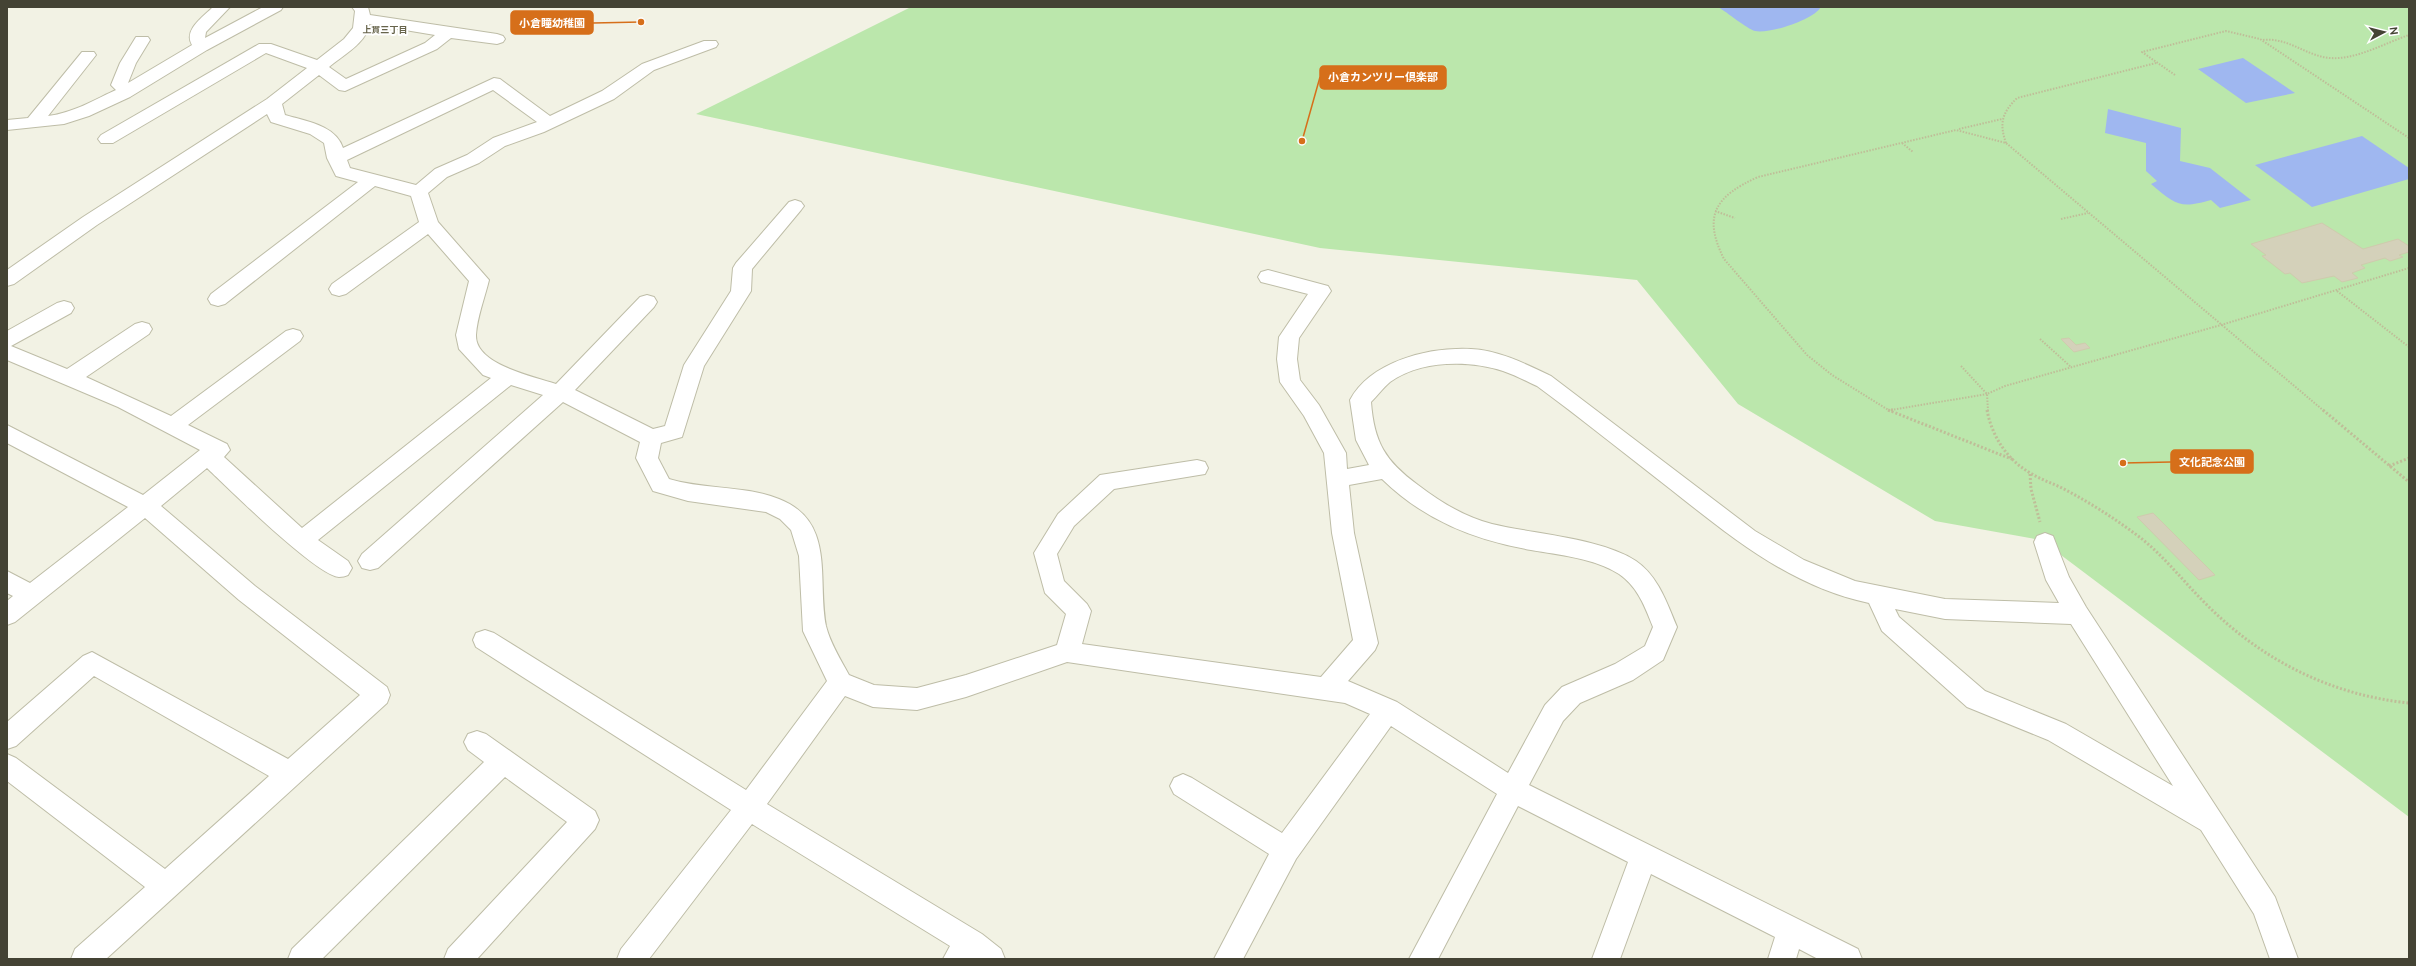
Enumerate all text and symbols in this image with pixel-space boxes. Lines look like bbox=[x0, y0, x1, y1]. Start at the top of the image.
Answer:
callout: 小倉瞳幼稚園 bbox=[511, 11, 593, 34]
north arrow bbox=[2364, 12, 2404, 52]
text: 小倉瞳幼稚園 bbox=[519, 17, 585, 29]
district label: 上貫三丁目 bbox=[362, 25, 408, 35]
text: N bbox=[2387, 26, 2400, 36]
callout: 小倉カンツリー倶楽部 bbox=[1320, 66, 1446, 89]
text: 小倉カンツリー倶楽部 bbox=[1328, 71, 1438, 83]
callout: 文化記念公園 bbox=[2171, 450, 2253, 473]
text: 文化記念公園 bbox=[2179, 456, 2245, 468]

